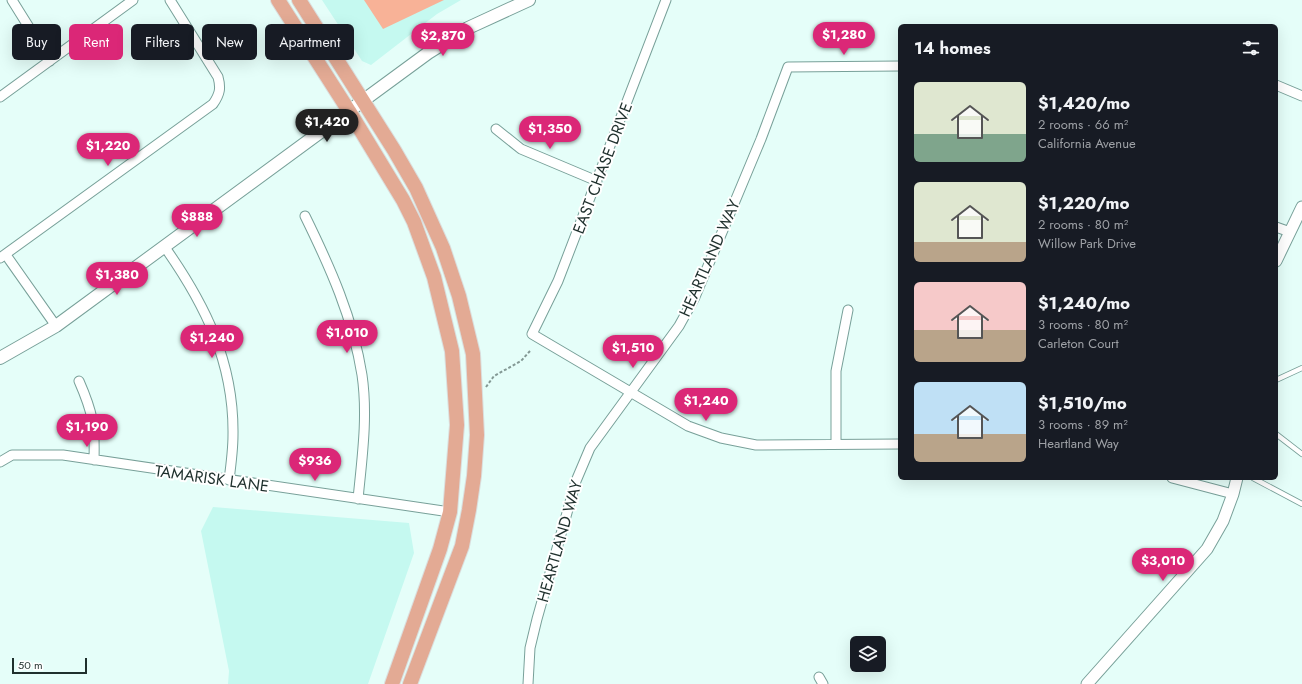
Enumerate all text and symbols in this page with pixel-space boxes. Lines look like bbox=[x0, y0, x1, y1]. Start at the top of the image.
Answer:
pin: $1,280 bbox=[811, 22, 877, 56]
pin: $2,870 bbox=[410, 23, 476, 57]
chip: Buy bbox=[12, 24, 61, 60]
chip: Rent bbox=[69, 24, 123, 60]
chip: Filters bbox=[131, 24, 194, 60]
chip: New bbox=[202, 24, 257, 60]
chip: Apartment bbox=[265, 24, 354, 60]
text: $1,280 bbox=[822, 25, 866, 44]
text: $2,870 bbox=[420, 26, 466, 45]
text: 14 homes bbox=[914, 36, 991, 60]
icon: filters bbox=[1240, 37, 1262, 59]
text: $1,420/mo bbox=[1038, 91, 1130, 115]
icon: home bbox=[946, 98, 994, 146]
street label: EAST CHASE DRIVE bbox=[567, 99, 638, 237]
pin: $1,420 bbox=[294, 109, 360, 143]
text: $1,420 bbox=[304, 112, 350, 131]
text: 2 rooms · 66 m² bbox=[1038, 115, 1128, 134]
pin: $1,350 bbox=[517, 116, 583, 150]
text: $1,350 bbox=[528, 119, 572, 138]
pin: $1,220 bbox=[75, 133, 141, 167]
text: California Avenue bbox=[1038, 134, 1136, 153]
text: $1,220 bbox=[86, 136, 130, 155]
text: $1,220/mo bbox=[1038, 191, 1129, 215]
street label: HEARTLAND WAY bbox=[673, 196, 746, 321]
icon: home bbox=[946, 198, 994, 246]
pin: $888 bbox=[173, 204, 221, 238]
text: $888 bbox=[181, 207, 213, 226]
text: 2 rooms · 80 m² bbox=[1038, 215, 1128, 234]
text: Willow Park Drive bbox=[1038, 234, 1136, 253]
pin: $1,380 bbox=[84, 262, 150, 296]
text: $1,380 bbox=[95, 265, 139, 284]
text: $1,240/mo bbox=[1038, 291, 1130, 315]
icon: home bbox=[946, 298, 994, 346]
text: 3 rooms · 80 m² bbox=[1038, 315, 1128, 334]
pin: $1,010 bbox=[314, 320, 380, 354]
text: $1,010 bbox=[326, 323, 368, 342]
pin: $1,240 bbox=[179, 325, 245, 359]
text: $1,240 bbox=[189, 328, 235, 347]
text: Carleton Court bbox=[1038, 334, 1119, 353]
pin: $1,510 bbox=[600, 335, 666, 369]
text: $1,510 bbox=[612, 338, 654, 357]
pin: $1,240 bbox=[673, 388, 739, 422]
text: $1,240 bbox=[683, 391, 729, 410]
text: $1,510/mo bbox=[1038, 391, 1127, 415]
icon: home bbox=[946, 398, 994, 446]
pin: $1,190 bbox=[54, 414, 120, 448]
text: 3 rooms · 89 m² bbox=[1038, 415, 1128, 434]
text: $1,190 bbox=[66, 417, 108, 436]
text: Heartland Way bbox=[1038, 434, 1119, 453]
pin: $936 bbox=[291, 448, 339, 482]
text: $936 bbox=[298, 451, 332, 470]
street label: TAMARISK LANE bbox=[153, 459, 270, 498]
street label: HEARTLAND WAY bbox=[531, 477, 588, 605]
pin: $3,010 bbox=[1130, 548, 1196, 582]
text: $3,010 bbox=[1141, 551, 1185, 570]
map controls bbox=[850, 636, 886, 672]
button: layers bbox=[850, 636, 886, 672]
scale bar bbox=[12, 656, 87, 675]
text: 50 m bbox=[18, 657, 43, 673]

